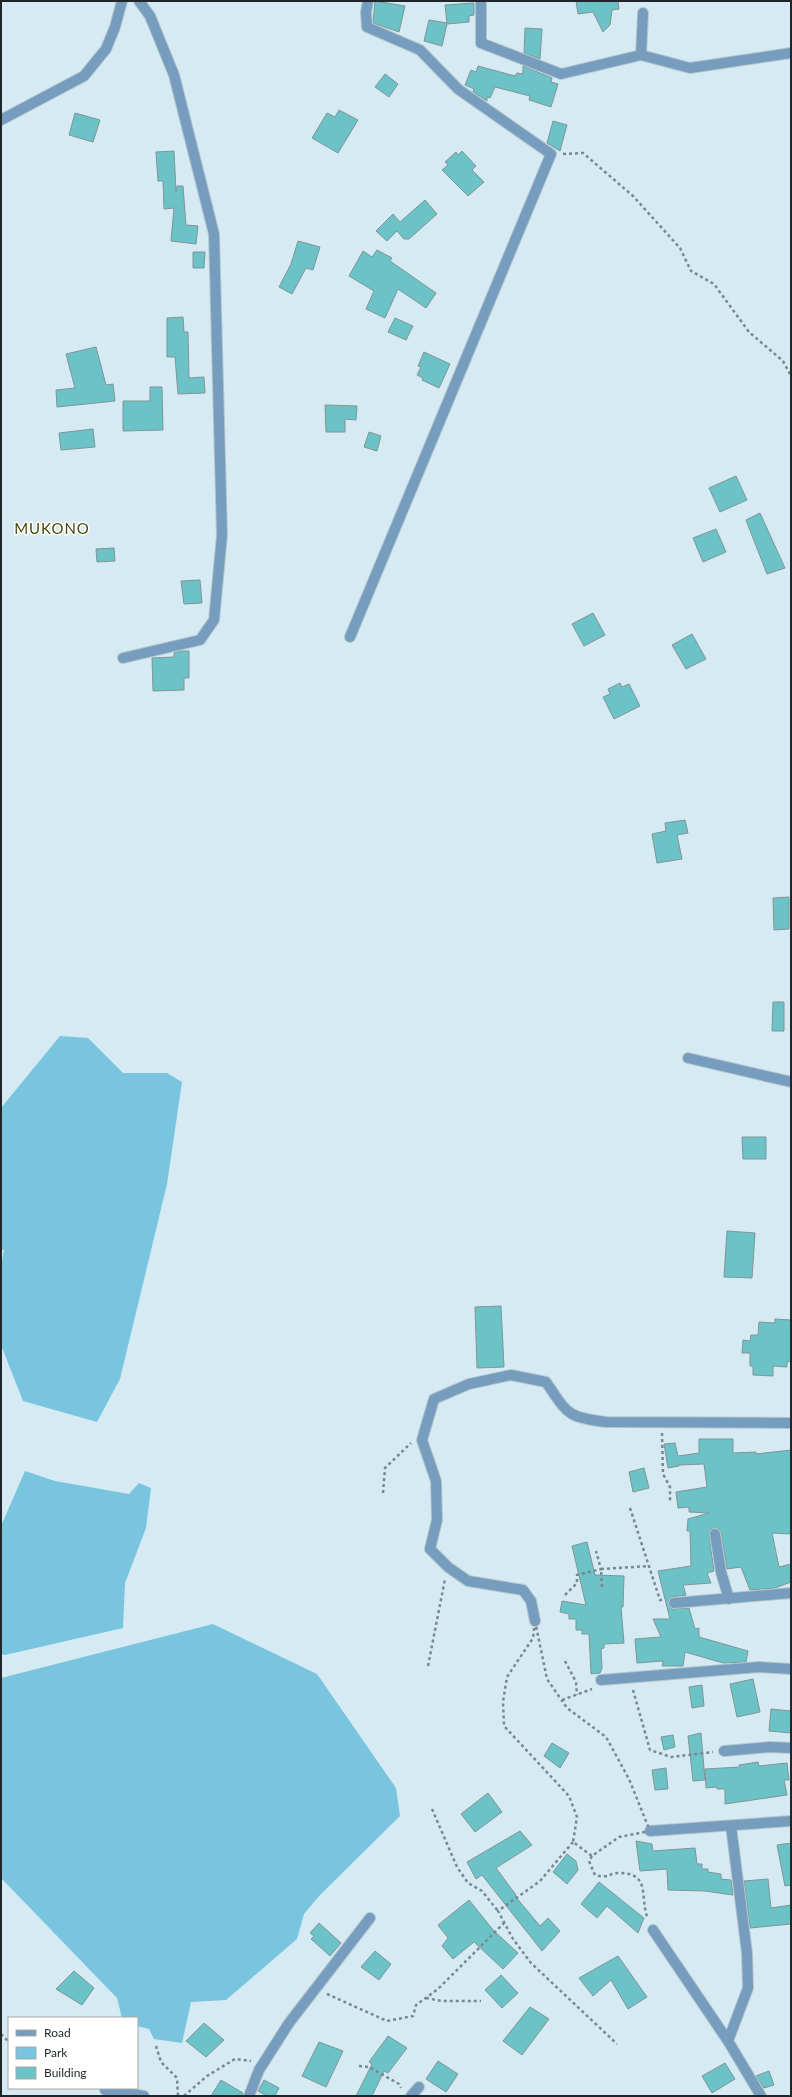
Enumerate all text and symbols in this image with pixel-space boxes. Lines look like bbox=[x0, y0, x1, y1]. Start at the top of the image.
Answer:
district label: MUKONO bbox=[14, 519, 90, 537]
legend bbox=[8, 2017, 138, 2089]
text: Road bbox=[44, 2025, 71, 2040]
text: Park bbox=[44, 2045, 68, 2060]
text: Building bbox=[44, 2065, 87, 2080]

